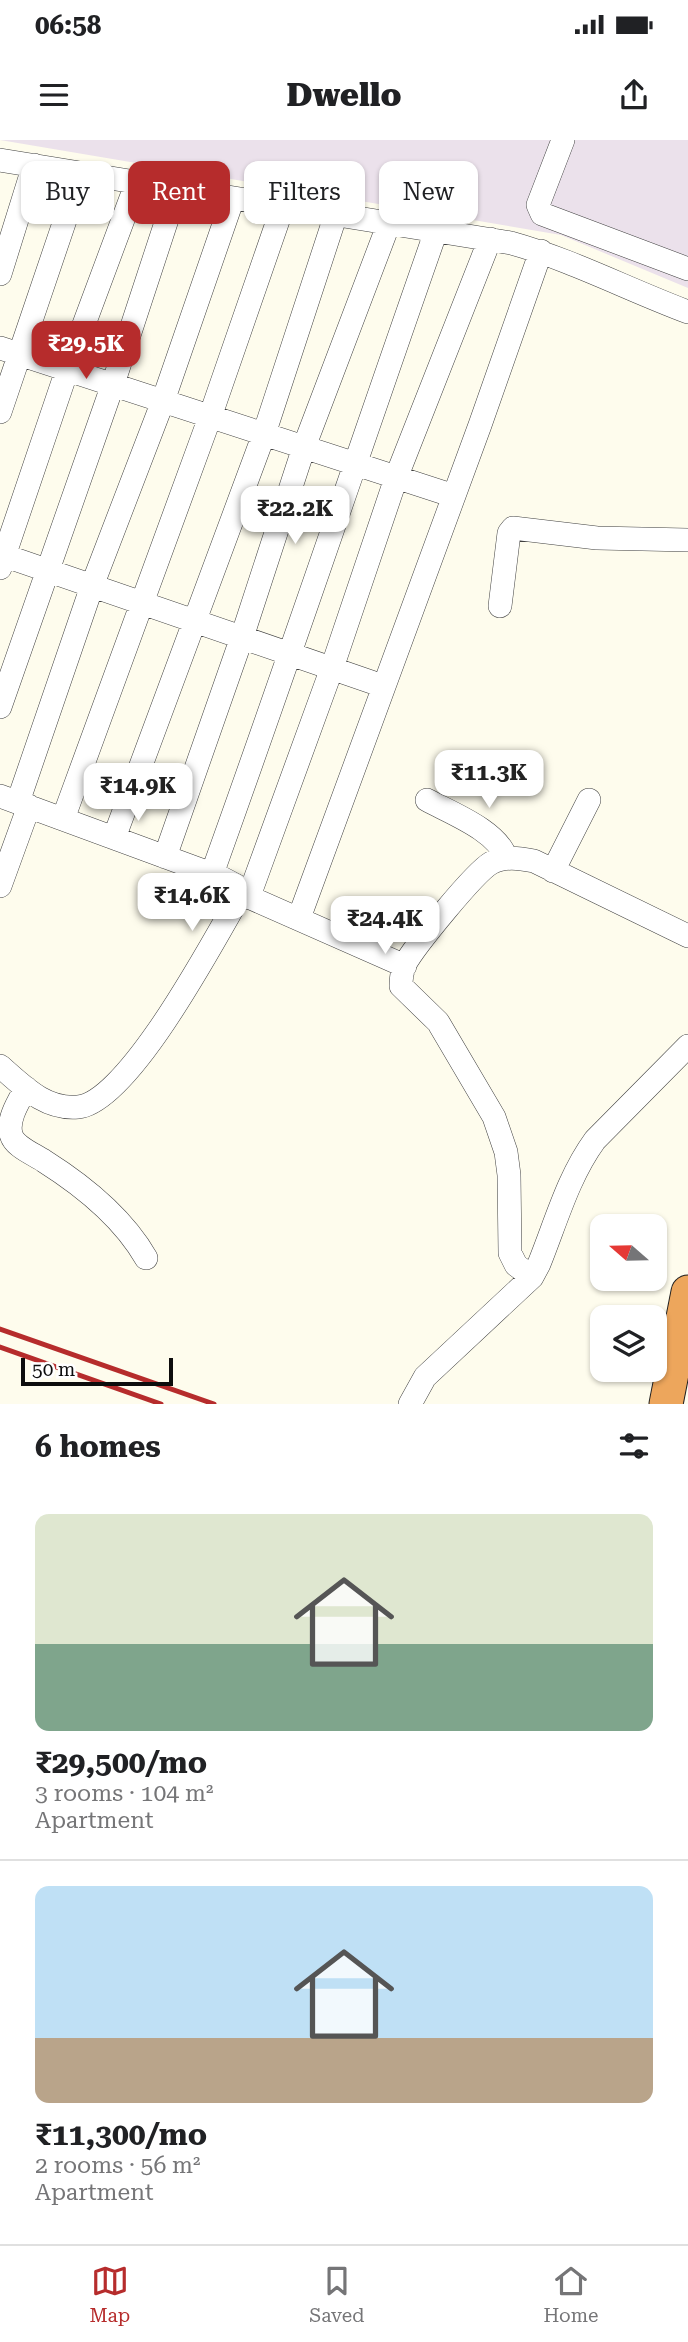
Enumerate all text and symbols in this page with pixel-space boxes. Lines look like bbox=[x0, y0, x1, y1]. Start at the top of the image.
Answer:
text: 06:58 bbox=[35, 10, 101, 40]
icon: menu bbox=[35, 76, 73, 114]
text: Dwello bbox=[287, 76, 401, 114]
icon: share bbox=[615, 76, 653, 114]
chip: Buy bbox=[21, 161, 114, 224]
chip: Rent bbox=[128, 161, 230, 224]
chip: Filters bbox=[244, 161, 365, 224]
chip: New bbox=[379, 161, 478, 224]
pin: ₹29.5K bbox=[29, 322, 143, 381]
text: ₹29.5K bbox=[48, 330, 124, 357]
pin: ₹22.2K bbox=[238, 486, 352, 546]
text: ₹22.2K bbox=[257, 495, 333, 522]
pin: ₹11.3K bbox=[432, 750, 546, 810]
text: ₹11.3K bbox=[451, 759, 527, 786]
pin: ₹14.9K bbox=[81, 764, 195, 823]
text: ₹14.9K bbox=[100, 772, 176, 799]
pin: ₹14.6K bbox=[135, 874, 249, 933]
text: ₹14.6K bbox=[154, 882, 230, 909]
pin: ₹24.4K bbox=[328, 896, 442, 956]
text: ₹24.4K bbox=[347, 905, 423, 932]
north arrow bbox=[590, 1214, 667, 1292]
map controls bbox=[590, 1214, 667, 1382]
button: layers bbox=[590, 1305, 667, 1382]
scale bar bbox=[21, 1355, 173, 1387]
text: 50 m bbox=[32, 1358, 75, 1381]
icon: filters bbox=[615, 1427, 653, 1465]
text: 6 homes bbox=[35, 1429, 161, 1464]
icon: home bbox=[281, 1559, 407, 1685]
text: ₹29,500/mo bbox=[35, 1745, 207, 1780]
text: 3 rooms · 104 m² bbox=[35, 1780, 213, 1807]
text: Apartment bbox=[35, 1807, 154, 1834]
icon: home bbox=[281, 1931, 407, 2057]
text: ₹11,300/mo bbox=[35, 2117, 207, 2152]
text: 2 rooms · 56 m² bbox=[35, 2152, 201, 2179]
text: Apartment bbox=[35, 2179, 154, 2206]
tab: Map bbox=[90, 2262, 130, 2327]
tab: Saved bbox=[309, 2262, 364, 2327]
tab: Home bbox=[543, 2262, 598, 2327]

